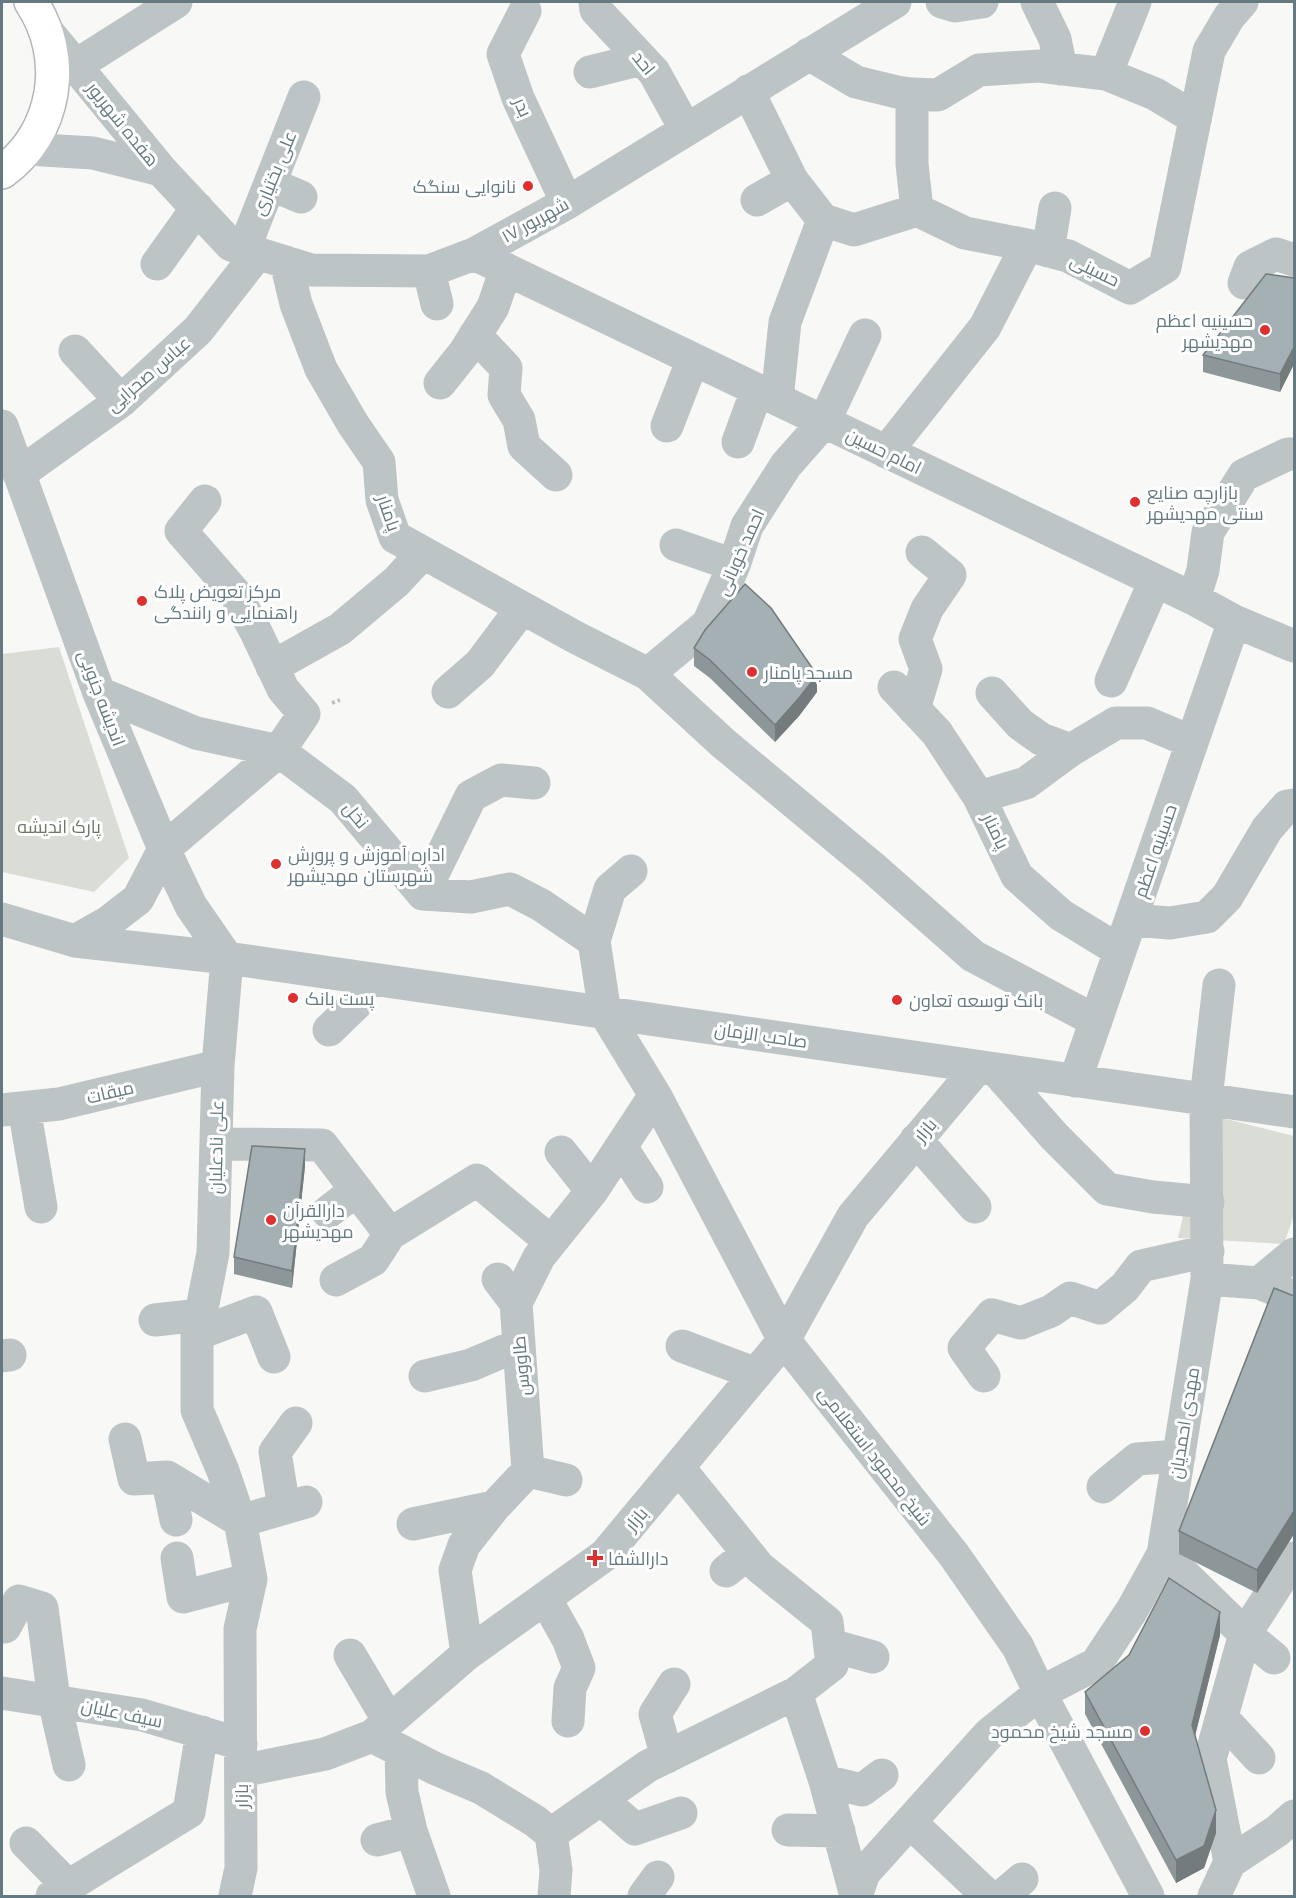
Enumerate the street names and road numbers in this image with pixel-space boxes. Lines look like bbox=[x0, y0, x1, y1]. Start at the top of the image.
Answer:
street label: احد bbox=[627, 46, 661, 80]
street label: هفده شهریور bbox=[81, 76, 164, 171]
street label: بدر bbox=[508, 93, 537, 120]
street label: علی بختیاری bbox=[247, 127, 301, 219]
street label: ۱۷ شهریور bbox=[497, 192, 573, 248]
street label: حسینی bbox=[1067, 248, 1123, 292]
street label: عباس صحرایی bbox=[101, 331, 195, 417]
street label: امام حسین bbox=[842, 423, 925, 480]
street label: پامنار bbox=[371, 491, 406, 535]
street label: احمد خوبانی bbox=[711, 505, 769, 599]
street label: اندیشه جنوبی bbox=[73, 647, 131, 749]
street label: نخل bbox=[338, 797, 374, 833]
street label: حسینیه اعظم bbox=[1128, 801, 1183, 901]
street label: پامنار bbox=[976, 808, 1015, 853]
street label: صاحب الزمان bbox=[713, 1017, 809, 1053]
street label: میقات bbox=[84, 1075, 136, 1109]
street label: علی نادعلیان bbox=[204, 1100, 228, 1194]
street label: بازار bbox=[908, 1113, 942, 1148]
street label: طاووس bbox=[507, 1335, 535, 1397]
street label: مهدی احمدیان bbox=[1164, 1366, 1204, 1480]
street label: شیخ محمود استعلامی bbox=[813, 1382, 937, 1531]
street label: بازار bbox=[619, 1502, 653, 1537]
street label: سیف علیان bbox=[79, 1693, 165, 1733]
street label: بازار bbox=[230, 1784, 253, 1809]

